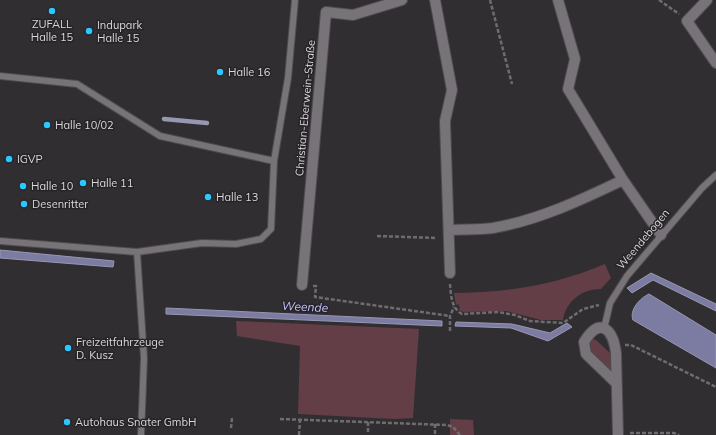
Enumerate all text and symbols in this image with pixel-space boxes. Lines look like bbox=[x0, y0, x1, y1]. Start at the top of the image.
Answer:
marker: ZUFALL Halle 15 bbox=[47, 6, 57, 16]
place label: ZUFALL Halle 15 bbox=[31, 17, 74, 44]
place label: Indupark Halle 15 bbox=[97, 18, 142, 45]
marker: Indupark Halle 15 bbox=[84, 26, 94, 36]
street label: Christian-Eberwein-Straße bbox=[292, 39, 318, 177]
place label: Halle 16 bbox=[228, 65, 271, 79]
marker: Halle 16 bbox=[215, 67, 225, 77]
place label: Halle 10/02 bbox=[55, 118, 114, 132]
marker: Halle 10/02 bbox=[42, 120, 52, 130]
place label: IGVP bbox=[17, 152, 43, 166]
marker: IGVP bbox=[4, 154, 14, 164]
place label: Halle 11 bbox=[91, 176, 133, 190]
marker: Halle 11 bbox=[78, 178, 88, 188]
place label: Halle 10 bbox=[31, 179, 74, 193]
marker: Halle 10 bbox=[18, 181, 28, 191]
place label: Halle 13 bbox=[216, 190, 258, 204]
marker: Halle 13 bbox=[203, 192, 213, 202]
place label: Desenritter bbox=[32, 197, 88, 211]
marker: Desenritter bbox=[19, 199, 29, 209]
street label: Weendebogen bbox=[614, 206, 672, 272]
water label: Weende bbox=[281, 298, 329, 315]
place label: Freizeitfahrzeuge D. Kusz bbox=[76, 335, 164, 362]
marker: Freizeitfahrzeuge D. Kusz bbox=[63, 343, 73, 353]
place label: Autohaus Snater GmbH bbox=[75, 415, 197, 429]
marker: Autohaus Snater GmbH bbox=[62, 417, 72, 427]

